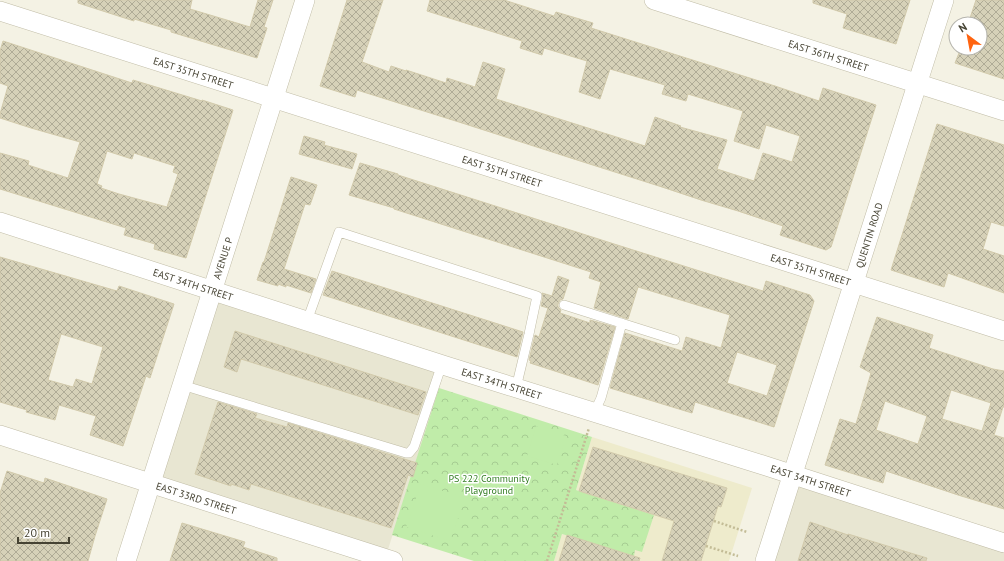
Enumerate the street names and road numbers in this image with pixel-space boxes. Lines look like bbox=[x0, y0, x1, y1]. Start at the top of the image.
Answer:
street label: EAST 36TH STREET bbox=[787, 37, 871, 74]
street label: EAST 35TH STREET bbox=[152, 54, 236, 92]
street label: EAST 35TH STREET bbox=[460, 152, 544, 190]
street label: QUENTIN ROAD bbox=[852, 201, 885, 269]
street label: AVENUE P bbox=[210, 235, 236, 281]
street label: EAST 35TH STREET bbox=[769, 251, 853, 288]
street label: EAST 34TH STREET bbox=[152, 265, 235, 304]
street label: EAST 34TH STREET bbox=[460, 365, 544, 402]
street label: EAST 34TH STREET bbox=[769, 461, 853, 500]
street label: EAST 33RD STREET bbox=[154, 479, 238, 517]

